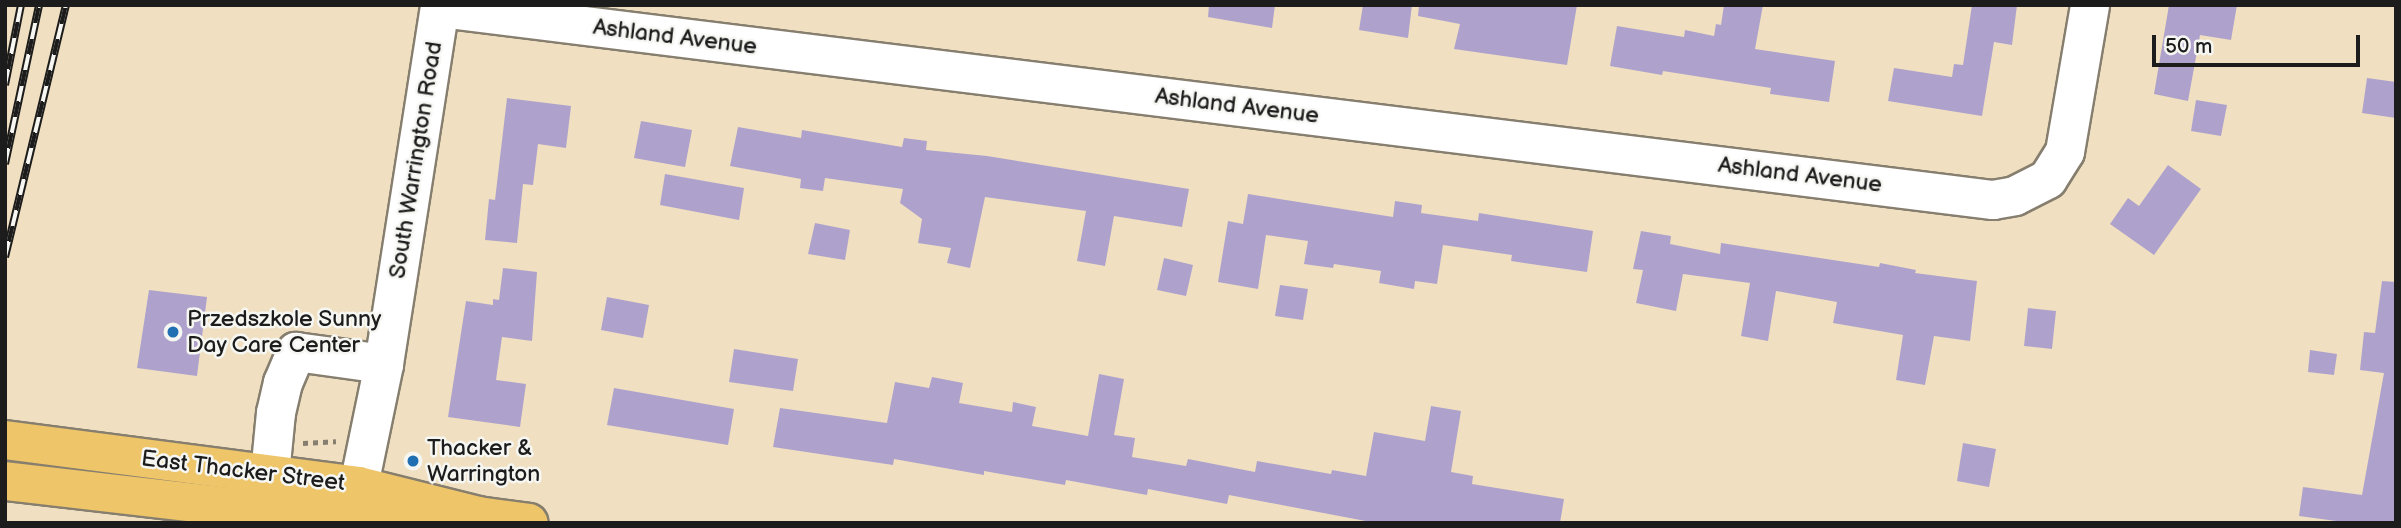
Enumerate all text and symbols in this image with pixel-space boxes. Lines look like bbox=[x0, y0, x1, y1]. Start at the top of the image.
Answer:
street label: Ashland Avenue bbox=[592, 13, 758, 61]
scale bar bbox=[2156, 21, 2364, 65]
text: 50 m bbox=[2165, 34, 2212, 59]
street label: South Warrington Road bbox=[384, 39, 448, 281]
street label: Ashland Avenue bbox=[1154, 82, 1320, 130]
street label: Ashland Avenue bbox=[1717, 151, 1883, 199]
place label: Przedszkole Sunny Day Care Center bbox=[187, 305, 382, 359]
marker: Przedszkole Sunny Day Care Center bbox=[165, 324, 181, 340]
place label: Thacker & Warrington bbox=[427, 434, 540, 488]
street label: East Thacker Street bbox=[139, 445, 347, 497]
marker: Thacker & Warrington bbox=[405, 453, 421, 469]

